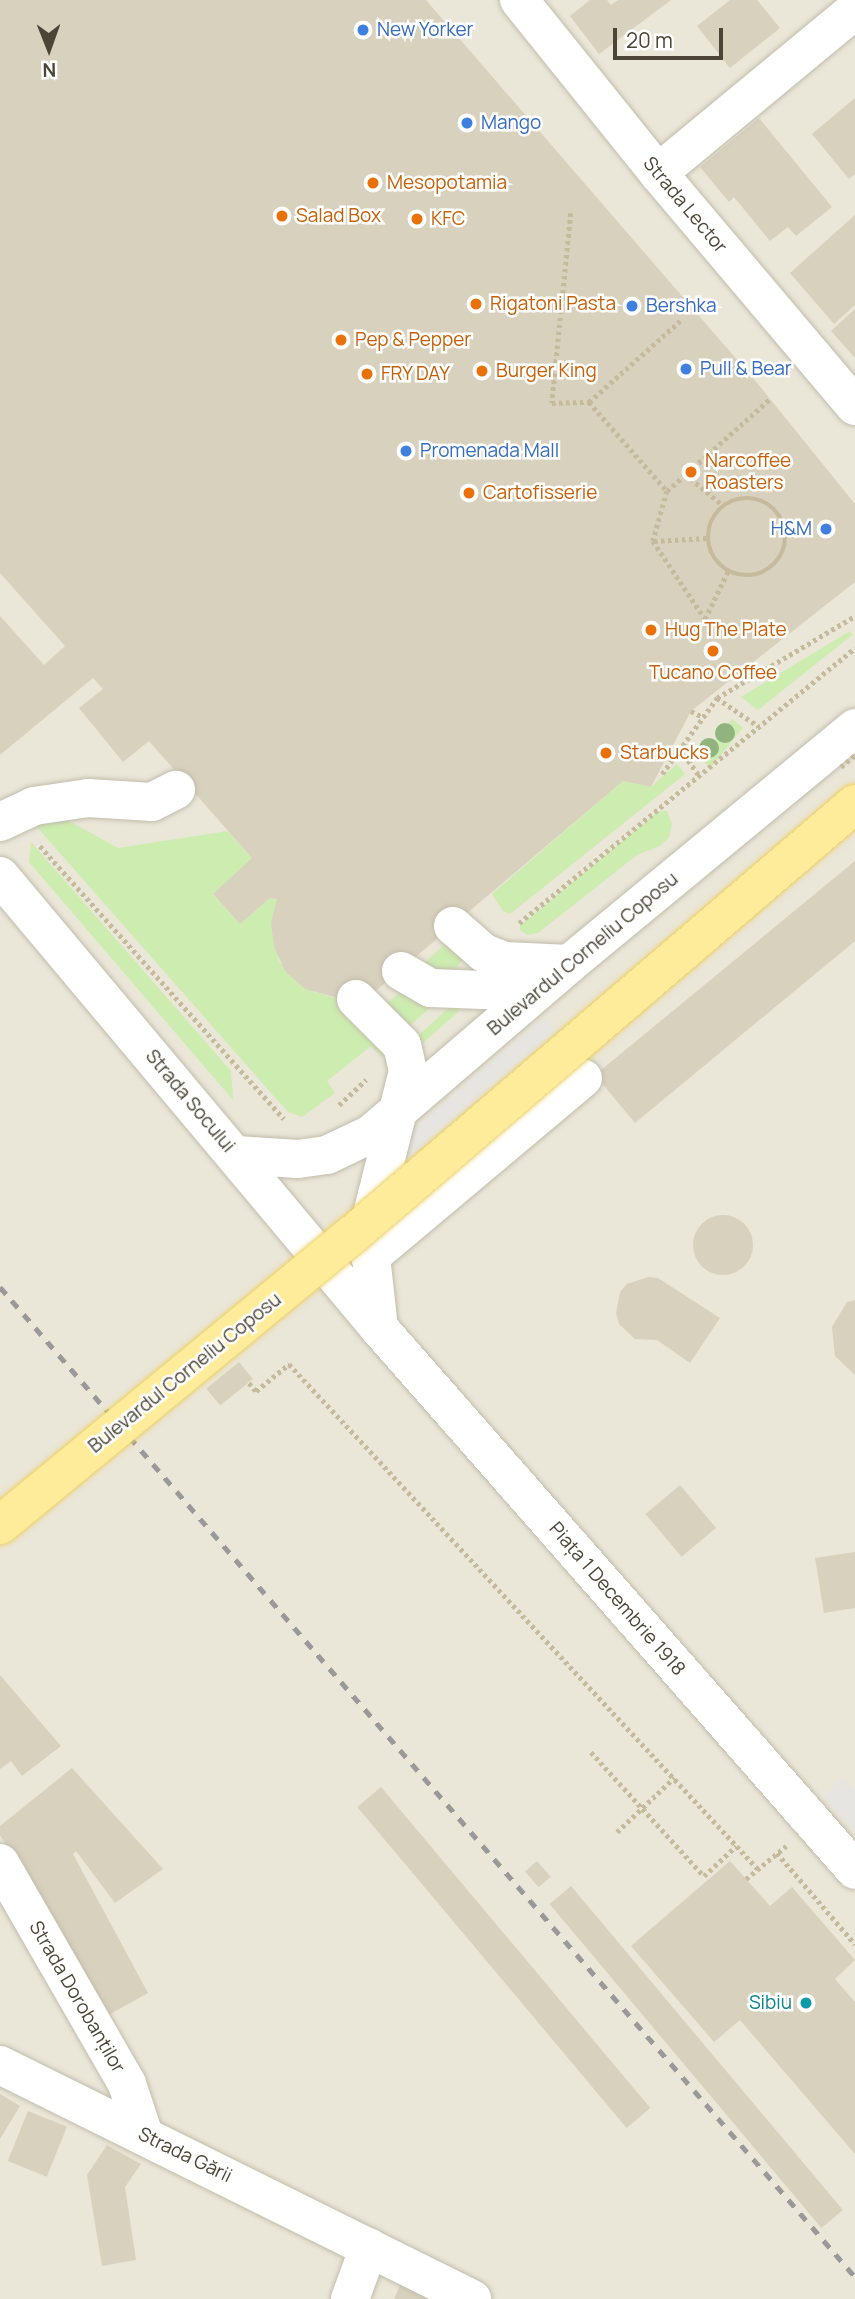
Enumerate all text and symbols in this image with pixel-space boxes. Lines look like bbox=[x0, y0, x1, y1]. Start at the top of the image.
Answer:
north arrow bbox=[14, 14, 84, 84]
scale bar bbox=[617, 14, 727, 58]
place label: New Yorker bbox=[377, 19, 473, 41]
marker: New Yorker bbox=[355, 22, 371, 38]
text: 20 m bbox=[626, 26, 673, 54]
text: N bbox=[42, 57, 56, 83]
place label: Mango bbox=[481, 112, 541, 134]
marker: Mango bbox=[459, 115, 475, 131]
street label: Strada Lector bbox=[638, 152, 732, 258]
place label: Mesopotamia bbox=[387, 172, 507, 194]
marker: Mesopotamia bbox=[365, 175, 381, 191]
place label: Salad Box bbox=[296, 205, 381, 227]
marker: Salad Box bbox=[274, 208, 290, 224]
place label: KFC bbox=[431, 208, 465, 230]
marker: KFC bbox=[409, 211, 425, 227]
place label: Rigatoni Pasta bbox=[490, 293, 616, 315]
place label: Bershka bbox=[646, 295, 716, 317]
marker: Rigatoni Pasta bbox=[468, 296, 484, 312]
marker: Bershka bbox=[624, 298, 640, 314]
place label: Pep & Pepper bbox=[355, 329, 471, 351]
marker: Pep & Pepper bbox=[333, 332, 349, 348]
place label: Pull & Bear bbox=[700, 358, 792, 380]
place label: Burger King bbox=[496, 360, 597, 382]
marker: Pull & Bear bbox=[678, 361, 694, 377]
place label: FRY DAY bbox=[381, 363, 451, 385]
marker: Burger King bbox=[474, 363, 490, 379]
marker: FRY DAY bbox=[359, 366, 375, 382]
place label: Promenada Mall bbox=[420, 440, 559, 462]
marker: Promenada Mall bbox=[398, 443, 414, 459]
place label: Narcoffee Roasters bbox=[705, 450, 791, 494]
marker: Narcoffee Roasters bbox=[683, 464, 699, 480]
place label: Cartofisserie bbox=[483, 482, 597, 504]
marker: Cartofisserie bbox=[461, 485, 477, 501]
place label: H&M bbox=[771, 518, 812, 540]
marker: H&M bbox=[818, 521, 834, 537]
place label: Hug The Plate bbox=[665, 619, 787, 641]
marker: Hug The Plate bbox=[643, 622, 659, 638]
marker: Tucano Coffee bbox=[705, 643, 721, 659]
place label: Tucano Coffee bbox=[649, 662, 777, 684]
place label: Starbucks bbox=[620, 742, 709, 764]
marker: Starbucks bbox=[598, 745, 614, 761]
street label: Bulevardul Corneliu Coposu bbox=[483, 868, 683, 1040]
street label: Strada Socului bbox=[140, 1045, 240, 1157]
street label: Bulevardul Corneliu Coposu bbox=[84, 1288, 286, 1458]
street label: Piața 1 Decembrie 1918 bbox=[544, 1518, 690, 1680]
street label: Strada Dorobanților bbox=[24, 1917, 130, 2077]
place label: Sibiu bbox=[749, 1992, 792, 2014]
marker: Sibiu bbox=[798, 1995, 814, 2011]
street label: Strada Gării bbox=[134, 2122, 236, 2188]

